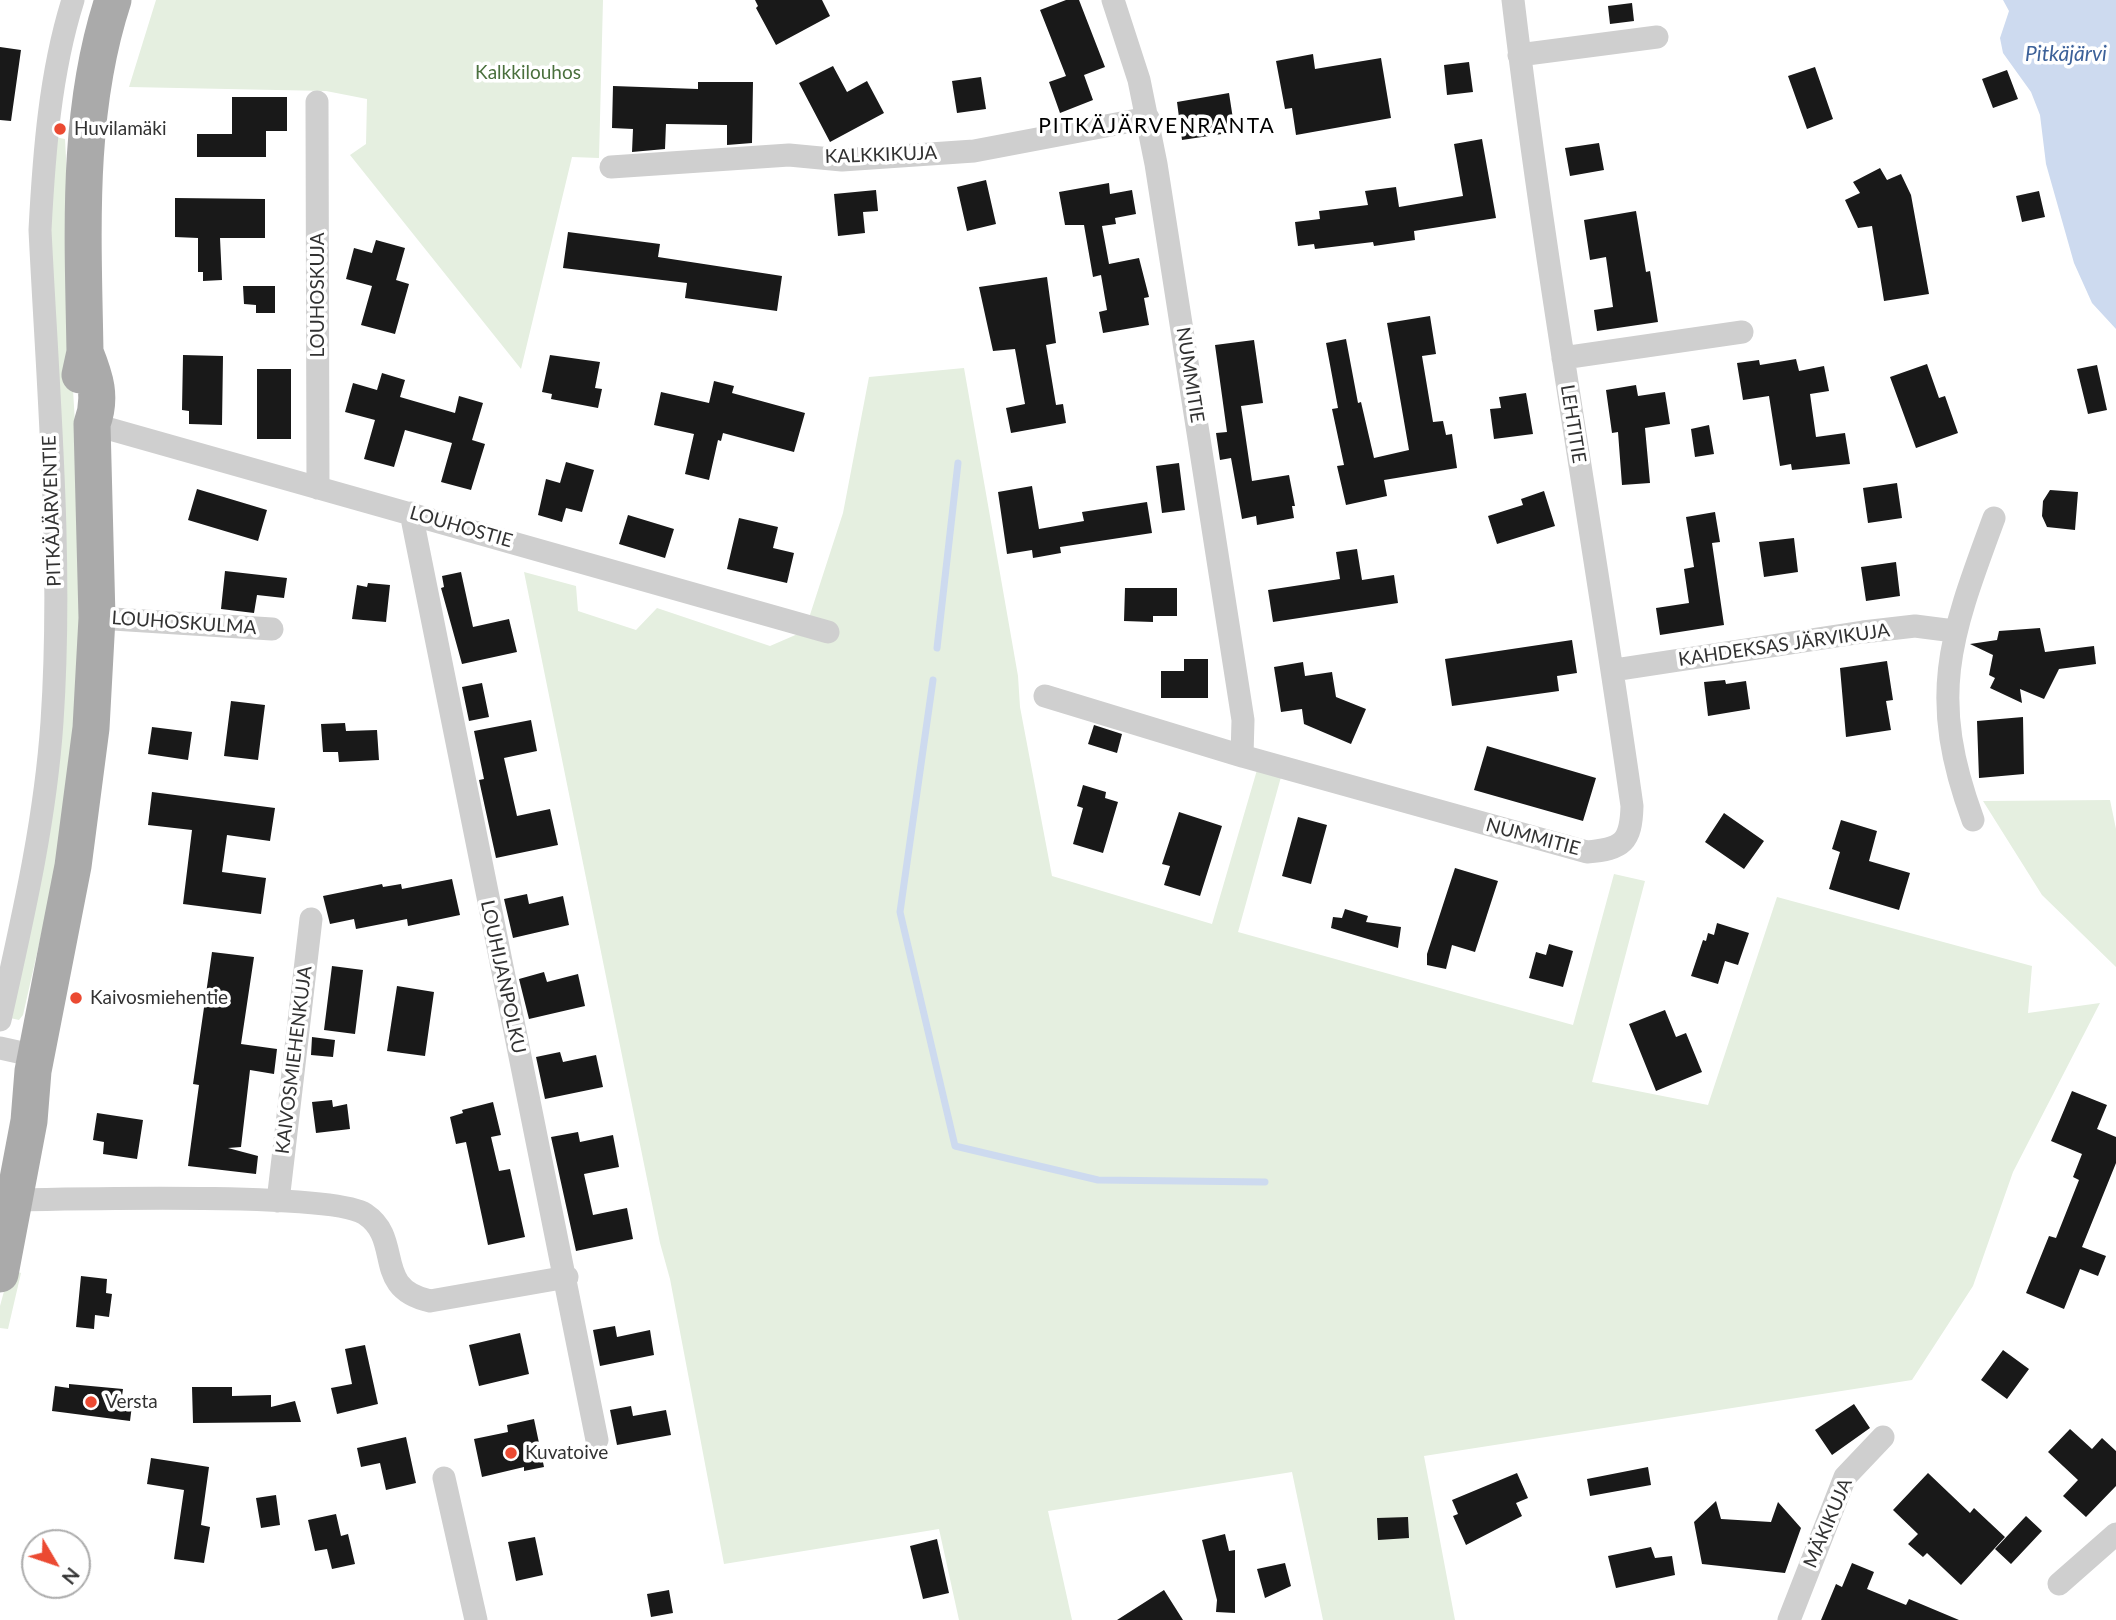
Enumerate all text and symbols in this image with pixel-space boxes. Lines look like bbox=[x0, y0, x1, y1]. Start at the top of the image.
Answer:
water label: Pitkäjärvi bbox=[2025, 41, 2107, 67]
park label: Kalkkilouhos bbox=[475, 62, 581, 84]
district label: PITKÄJÄRVENRANTA bbox=[1040, 113, 1274, 139]
place label: Huvilamäki bbox=[74, 118, 167, 140]
marker: Huvilamäki bbox=[52, 121, 68, 137]
street label: KALKKIKUJA bbox=[824, 142, 938, 168]
street label: LOUHOSKUJA bbox=[307, 232, 329, 358]
street label: NUMMITIE bbox=[1171, 326, 1209, 424]
street label: LEHTITIE bbox=[1556, 383, 1590, 465]
street label: PITKÄJÄRVENTIE bbox=[38, 435, 66, 587]
street label: LOUHOSTIE bbox=[407, 501, 515, 553]
street label: LOUHOSKULMA bbox=[111, 607, 257, 639]
street label: KAHDEKSAS JÄRVIKUJA bbox=[1677, 619, 1891, 671]
street label: NUMMITIE bbox=[1483, 813, 1583, 861]
street label: LOUHIJANPOLKU bbox=[476, 898, 530, 1056]
street label: KAIVOSMIEHENKUJA bbox=[271, 965, 317, 1155]
place label: Kaivosmiehentie bbox=[90, 987, 228, 1009]
marker: Kaivosmiehentie bbox=[68, 990, 84, 1006]
place label: Versta bbox=[105, 1391, 158, 1413]
marker: Versta bbox=[83, 1394, 99, 1410]
place label: Kuvatoive bbox=[525, 1442, 608, 1464]
marker: Kuvatoive bbox=[503, 1445, 519, 1461]
street label: MÄKIKUJA bbox=[1799, 1475, 1857, 1571]
north arrow bbox=[21, 1529, 91, 1599]
text: N bbox=[58, 1563, 85, 1589]

